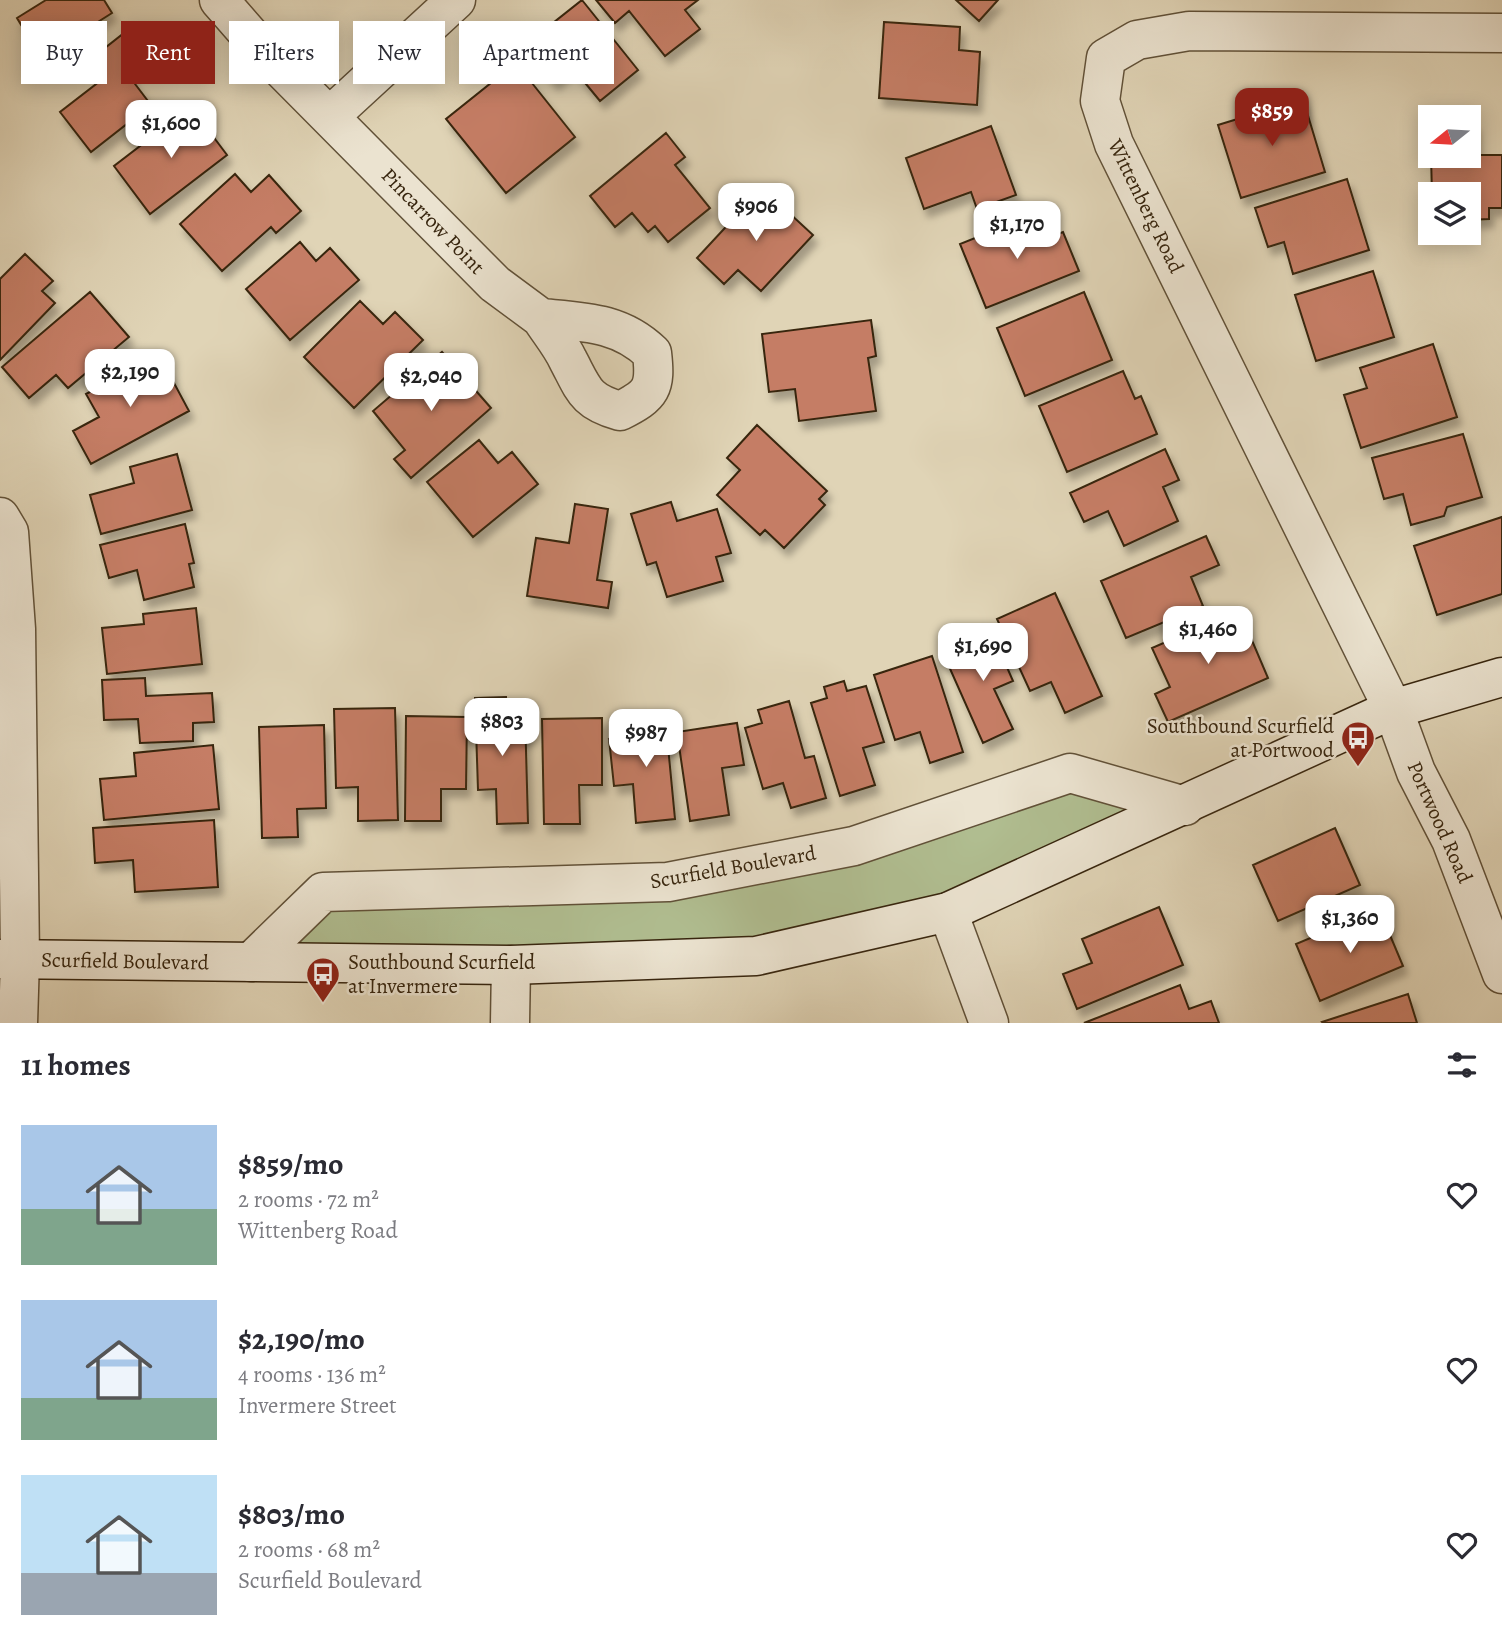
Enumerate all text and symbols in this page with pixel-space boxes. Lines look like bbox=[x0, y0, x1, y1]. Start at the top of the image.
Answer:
chip: Buy bbox=[21, 21, 107, 84]
chip: Rent bbox=[121, 21, 215, 84]
chip: Filters bbox=[229, 21, 339, 84]
chip: New bbox=[353, 21, 445, 84]
chip: Apartment bbox=[459, 21, 614, 84]
pin: $859 bbox=[1231, 88, 1313, 148]
text: $859 bbox=[1251, 95, 1293, 126]
pin: $1,600 bbox=[114, 100, 228, 160]
north arrow bbox=[1418, 105, 1480, 168]
map controls bbox=[1418, 105, 1481, 245]
text: $1,600 bbox=[141, 107, 201, 138]
street label: Wittenberg Road bbox=[1101, 133, 1191, 278]
street label: Pincarrow Point bbox=[375, 162, 491, 280]
button: layers bbox=[1418, 182, 1481, 245]
pin: $906 bbox=[715, 184, 797, 243]
text: $906 bbox=[734, 190, 778, 221]
pin: $1,170 bbox=[960, 202, 1074, 261]
text: $1,170 bbox=[990, 208, 1044, 239]
pin: $2,190 bbox=[73, 350, 187, 409]
pin: $2,040 bbox=[374, 354, 488, 413]
text: $2,190 bbox=[101, 356, 159, 387]
text: $2,040 bbox=[400, 360, 462, 391]
pin: $1,460 bbox=[1151, 606, 1265, 666]
text: $1,460 bbox=[1179, 613, 1237, 644]
pin: $1,690 bbox=[926, 624, 1040, 683]
text: $1,690 bbox=[954, 630, 1012, 661]
pin: $803 bbox=[461, 698, 543, 758]
text: $803 bbox=[480, 705, 524, 736]
pin: $987 bbox=[605, 710, 687, 769]
place label: Southbound Scurfield at Portwood bbox=[1147, 712, 1335, 764]
text: $987 bbox=[625, 716, 667, 747]
bus stop icon: Southbound Scurfield at Portwood bbox=[1339, 719, 1377, 768]
street label: Portwood Road bbox=[1401, 757, 1480, 888]
street label: Scurfield Boulevard bbox=[648, 839, 819, 895]
pin: $1,360 bbox=[1293, 895, 1407, 955]
text: $1,360 bbox=[1321, 902, 1379, 933]
street label: Scurfield Boulevard bbox=[41, 946, 210, 976]
place label: Southbound Scurfield at Invermere bbox=[348, 948, 536, 1000]
bus stop icon: Southbound Scurfield at Invermere bbox=[304, 955, 342, 1004]
text: 11 homes bbox=[21, 1045, 131, 1085]
icon: filters bbox=[1443, 1046, 1481, 1084]
text: $859/mo bbox=[238, 1144, 344, 1184]
icon: home bbox=[77, 1153, 161, 1237]
icon: heart bbox=[1443, 1176, 1481, 1214]
text: 2 rooms · 72 m² bbox=[238, 1184, 379, 1215]
text: Wittenberg Road bbox=[238, 1215, 398, 1246]
text: $2,190/mo bbox=[238, 1319, 365, 1359]
icon: home bbox=[77, 1328, 161, 1412]
icon: heart bbox=[1443, 1351, 1481, 1389]
text: 4 rooms · 136 m² bbox=[238, 1359, 386, 1390]
text: Invermere Street bbox=[238, 1390, 397, 1421]
text: $803/mo bbox=[238, 1494, 345, 1534]
icon: home bbox=[77, 1503, 161, 1587]
icon: heart bbox=[1443, 1526, 1481, 1564]
text: 2 rooms · 68 m² bbox=[238, 1534, 380, 1565]
text: Scurfield Boulevard bbox=[238, 1565, 422, 1596]

